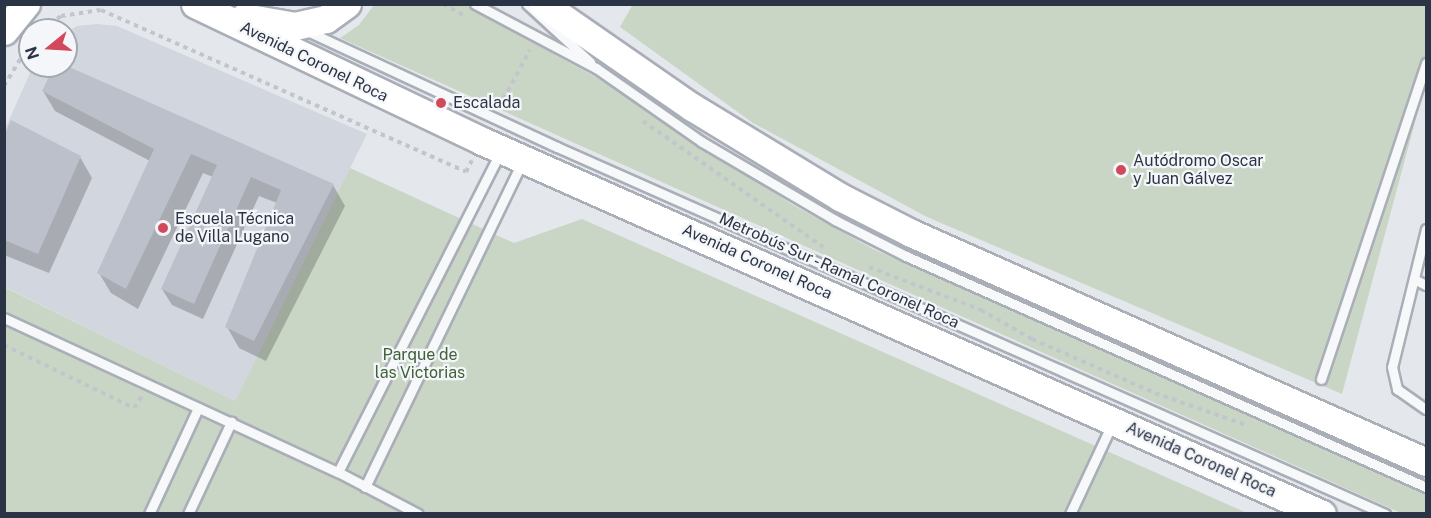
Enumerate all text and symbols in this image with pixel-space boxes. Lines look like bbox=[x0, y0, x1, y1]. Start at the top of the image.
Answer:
north arrow bbox=[18, 18, 78, 78]
street label: Avenida Coronel Roca bbox=[237, 18, 391, 106]
text: N bbox=[21, 44, 43, 62]
place label: Escalada bbox=[453, 93, 520, 113]
marker: Escalada bbox=[434, 96, 448, 110]
place label: Autódromo Oscar y Juan Gálvez bbox=[1133, 151, 1264, 189]
marker: Autódromo Oscar y Juan Gálvez bbox=[1114, 163, 1128, 177]
street label: Metrobús Sur - Ramal Coronel Roca bbox=[714, 208, 964, 334]
place label: Escuela Técnica de Villa Lugano bbox=[175, 209, 294, 247]
street label: Avenida Coronel Roca bbox=[679, 220, 835, 304]
marker: Escuela Técnica de Villa Lugano bbox=[156, 221, 170, 235]
park label: Parque de las Victorias bbox=[375, 345, 465, 383]
street label: Avenida Coronel Roca bbox=[1123, 418, 1279, 502]

